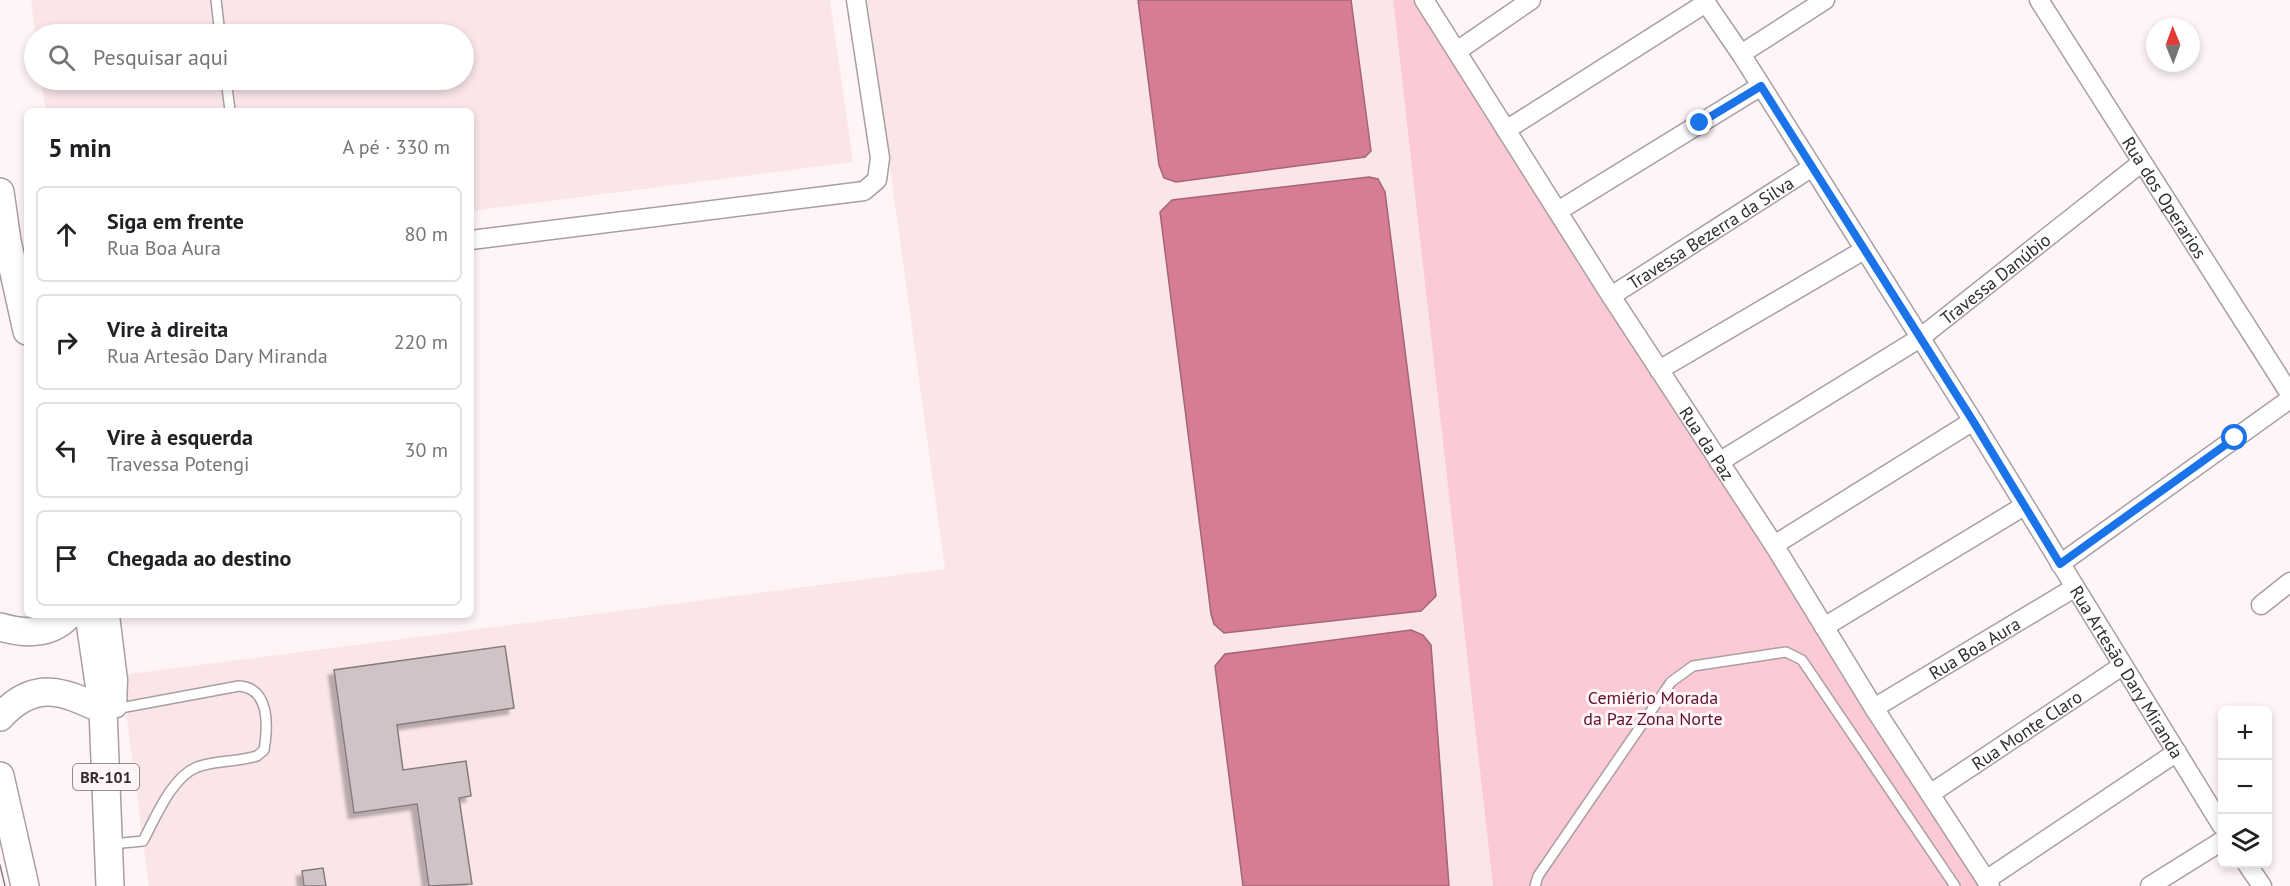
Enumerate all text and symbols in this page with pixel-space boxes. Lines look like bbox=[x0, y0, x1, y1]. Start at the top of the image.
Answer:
north arrow bbox=[2146, 18, 2200, 72]
search box bbox=[24, 24, 474, 90]
icon: search bbox=[45, 41, 78, 74]
text: Pesquisar aqui bbox=[93, 43, 229, 71]
route end bbox=[1686, 109, 1712, 135]
text: 5 min bbox=[48, 131, 111, 164]
street label: Rua dos Operarios bbox=[2117, 132, 2212, 263]
text: A pé · 330 m bbox=[343, 134, 450, 160]
street label: Travessa Bezerra da Silva bbox=[1623, 171, 1798, 294]
text: Siga em frente bbox=[107, 207, 244, 235]
icon: ahead bbox=[50, 218, 83, 251]
text: 80 m bbox=[405, 221, 448, 247]
street label: Travessa Danúbio bbox=[1935, 228, 2055, 329]
text: Rua Boa Aura bbox=[107, 235, 221, 261]
text: Vire à direita bbox=[107, 315, 228, 343]
icon: right bbox=[50, 326, 83, 359]
text: 220 m bbox=[394, 329, 448, 355]
text: Rua Artesão Dary Miranda bbox=[107, 343, 328, 369]
street label: Rua da Paz bbox=[1675, 402, 1740, 485]
text: Vire à esquerda bbox=[107, 423, 253, 451]
route start bbox=[2221, 424, 2247, 450]
icon: left bbox=[50, 434, 83, 467]
text: 30 m bbox=[405, 437, 448, 463]
text: Travessa Potengi bbox=[107, 451, 249, 477]
icon: arrive bbox=[50, 542, 83, 575]
text: Chegada ao destino bbox=[107, 544, 291, 572]
street label: Rua Artesão Dary Miranda bbox=[2065, 581, 2189, 762]
street label: Rua Boa Aura bbox=[1924, 612, 2024, 684]
street label: Rua Monte Claro bbox=[1967, 685, 2086, 775]
park label: Cemiério Morada da Paz Zona Norte bbox=[1583, 686, 1723, 730]
map controls bbox=[2218, 706, 2272, 868]
button: + bbox=[2218, 706, 2272, 760]
button: − bbox=[2218, 760, 2272, 814]
road number: BR-101 bbox=[73, 764, 139, 790]
button: layers bbox=[2218, 814, 2272, 868]

